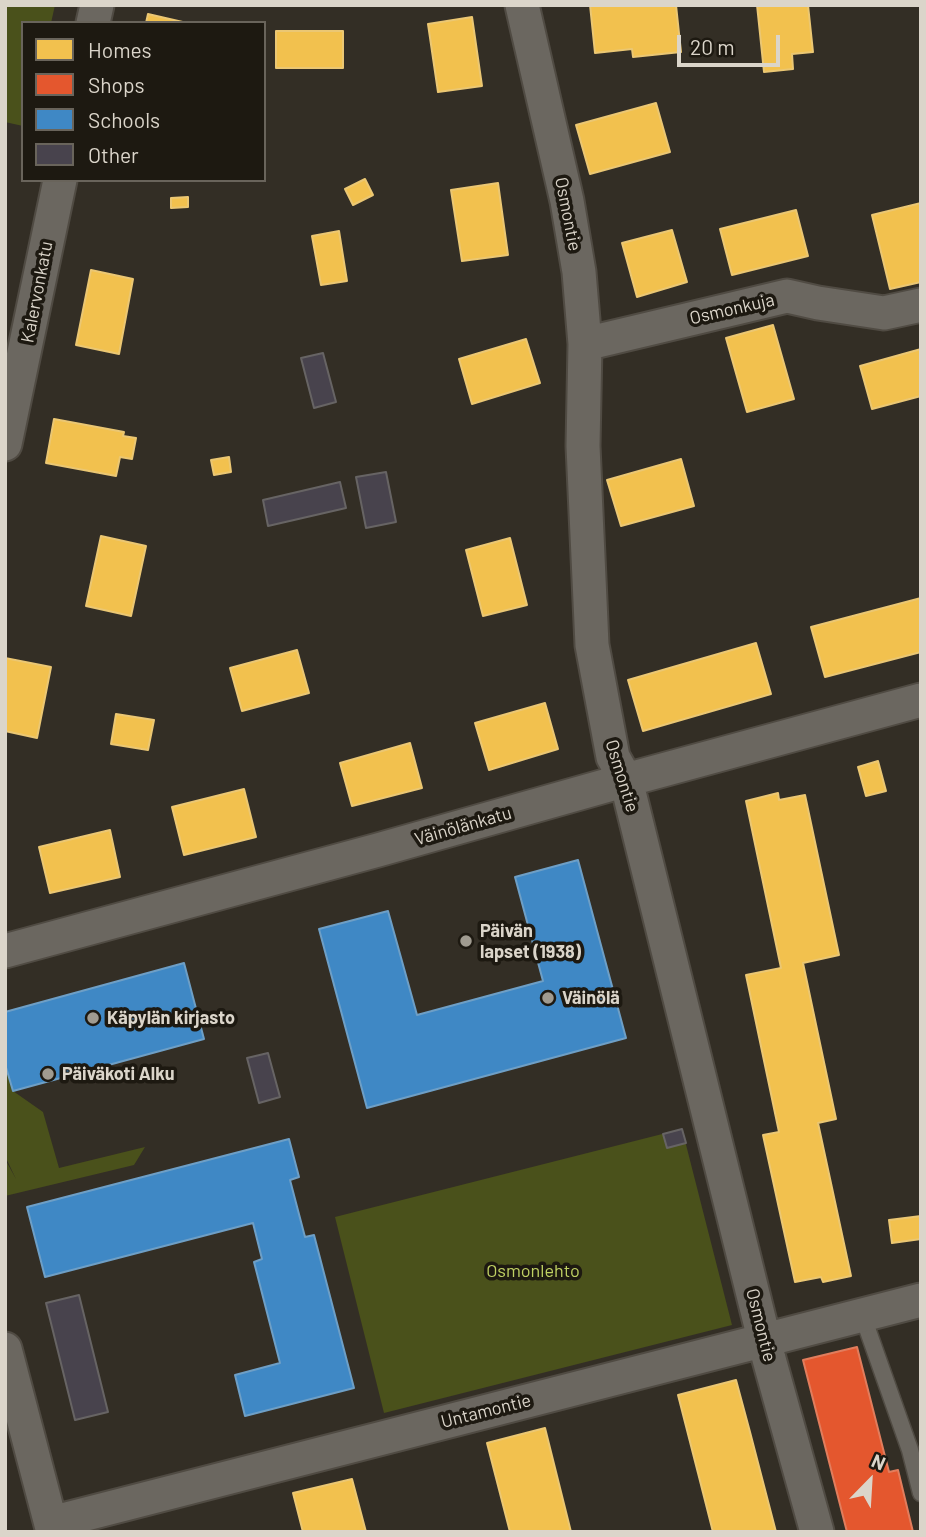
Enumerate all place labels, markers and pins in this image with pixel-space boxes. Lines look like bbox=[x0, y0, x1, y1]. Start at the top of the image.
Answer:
place label: Päivän lapset (1938) bbox=[480, 920, 581, 962]
marker: Päivän lapset (1938) bbox=[458, 933, 474, 949]
place label: Väinölä bbox=[562, 987, 620, 1009]
marker: Väinölä bbox=[540, 990, 556, 1006]
place label: Käpylän kirjasto bbox=[107, 1007, 235, 1029]
marker: Käpylän kirjasto bbox=[85, 1010, 101, 1026]
place label: Päiväkoti Alku bbox=[62, 1063, 175, 1085]
marker: Päiväkoti Alku bbox=[40, 1066, 56, 1082]

